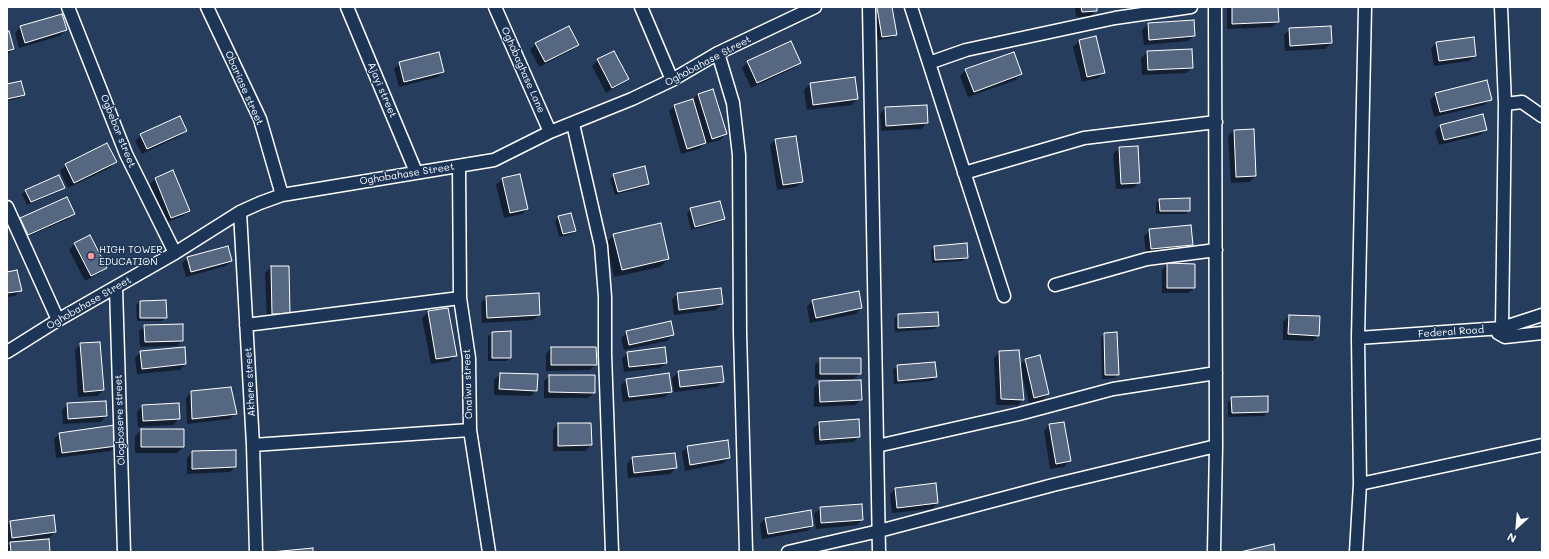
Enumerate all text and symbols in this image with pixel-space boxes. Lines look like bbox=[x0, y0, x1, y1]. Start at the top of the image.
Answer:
street label: Oghobaghase Lane bbox=[499, 25, 547, 115]
street label: Oghobahase Street bbox=[663, 33, 753, 89]
street label: Obariase street bbox=[222, 49, 266, 127]
street label: Ajayi street bbox=[365, 60, 399, 120]
street label: Ogbebor street bbox=[98, 93, 138, 169]
street label: Oghobahase Street bbox=[359, 161, 455, 187]
place label: HIGH TOWER EDUCATION bbox=[99, 244, 163, 268]
marker: HIGH TOWER EDUCATION bbox=[86, 251, 96, 261]
street label: Oghobahase Street bbox=[45, 274, 133, 332]
street label: Federal Road bbox=[1418, 324, 1484, 340]
street label: Akhere street bbox=[242, 347, 258, 417]
street label: Onaiwu street bbox=[461, 349, 475, 419]
street label: Ologbosere street bbox=[112, 374, 128, 466]
north arrow bbox=[1497, 507, 1537, 547]
text: N bbox=[1504, 530, 1519, 547]

